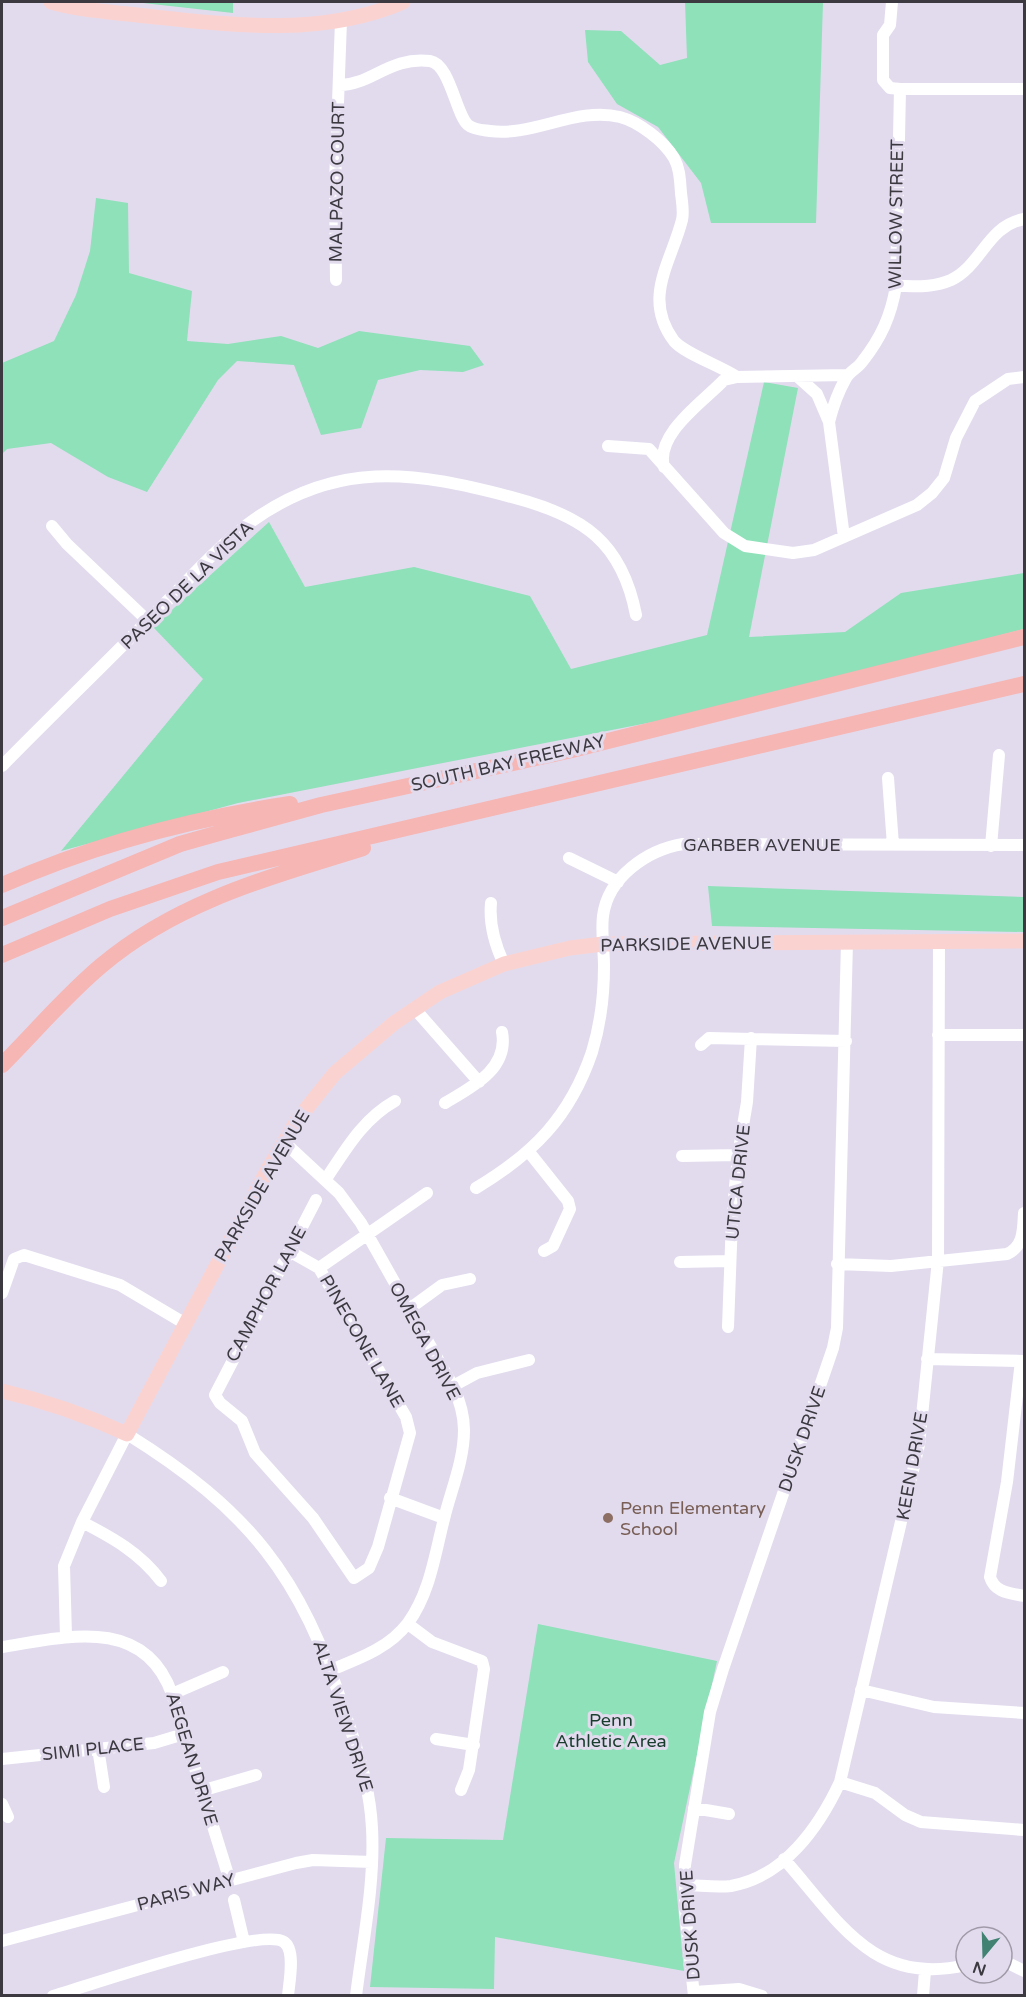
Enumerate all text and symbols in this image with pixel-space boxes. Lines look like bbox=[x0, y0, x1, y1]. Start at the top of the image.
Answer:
street label: MALPAZO COURT bbox=[325, 101, 349, 263]
street label: WILLOW STREET bbox=[884, 139, 908, 289]
street label: PASEO DE LA VISTA bbox=[116, 516, 258, 654]
street label: SOUTH BAY FREEWAY bbox=[409, 730, 608, 796]
street label: GARBER AVENUE bbox=[683, 834, 841, 856]
street label: PARKSIDE AVENUE bbox=[600, 932, 772, 956]
street label: PARKSIDE AVENUE bbox=[210, 1106, 314, 1266]
street label: UTICA DRIVE bbox=[721, 1123, 755, 1241]
street label: CAMPHOR LANE bbox=[221, 1222, 311, 1366]
street label: PINECONE LANE bbox=[315, 1271, 409, 1411]
street label: OMEGA DRIVE bbox=[385, 1278, 465, 1404]
street label: DUSK DRIVE bbox=[774, 1383, 830, 1495]
street label: KEEN DRIVE bbox=[892, 1410, 932, 1522]
place label: Penn Elementary School bbox=[620, 1497, 766, 1540]
marker: Penn Elementary School bbox=[601, 1511, 615, 1525]
street label: ALTA VIEW DRIVE bbox=[308, 1638, 378, 1794]
street label: AEGEAN DRIVE bbox=[161, 1690, 223, 1828]
park label: Penn Athletic Area bbox=[555, 1709, 667, 1752]
street label: SIMI PLACE bbox=[41, 1733, 145, 1765]
street label: PARIS WAY bbox=[135, 1868, 238, 1916]
street label: DUSK DRIVE bbox=[675, 1869, 705, 1981]
north arrow bbox=[954, 1925, 1014, 1985]
text: N bbox=[970, 1957, 989, 1980]

